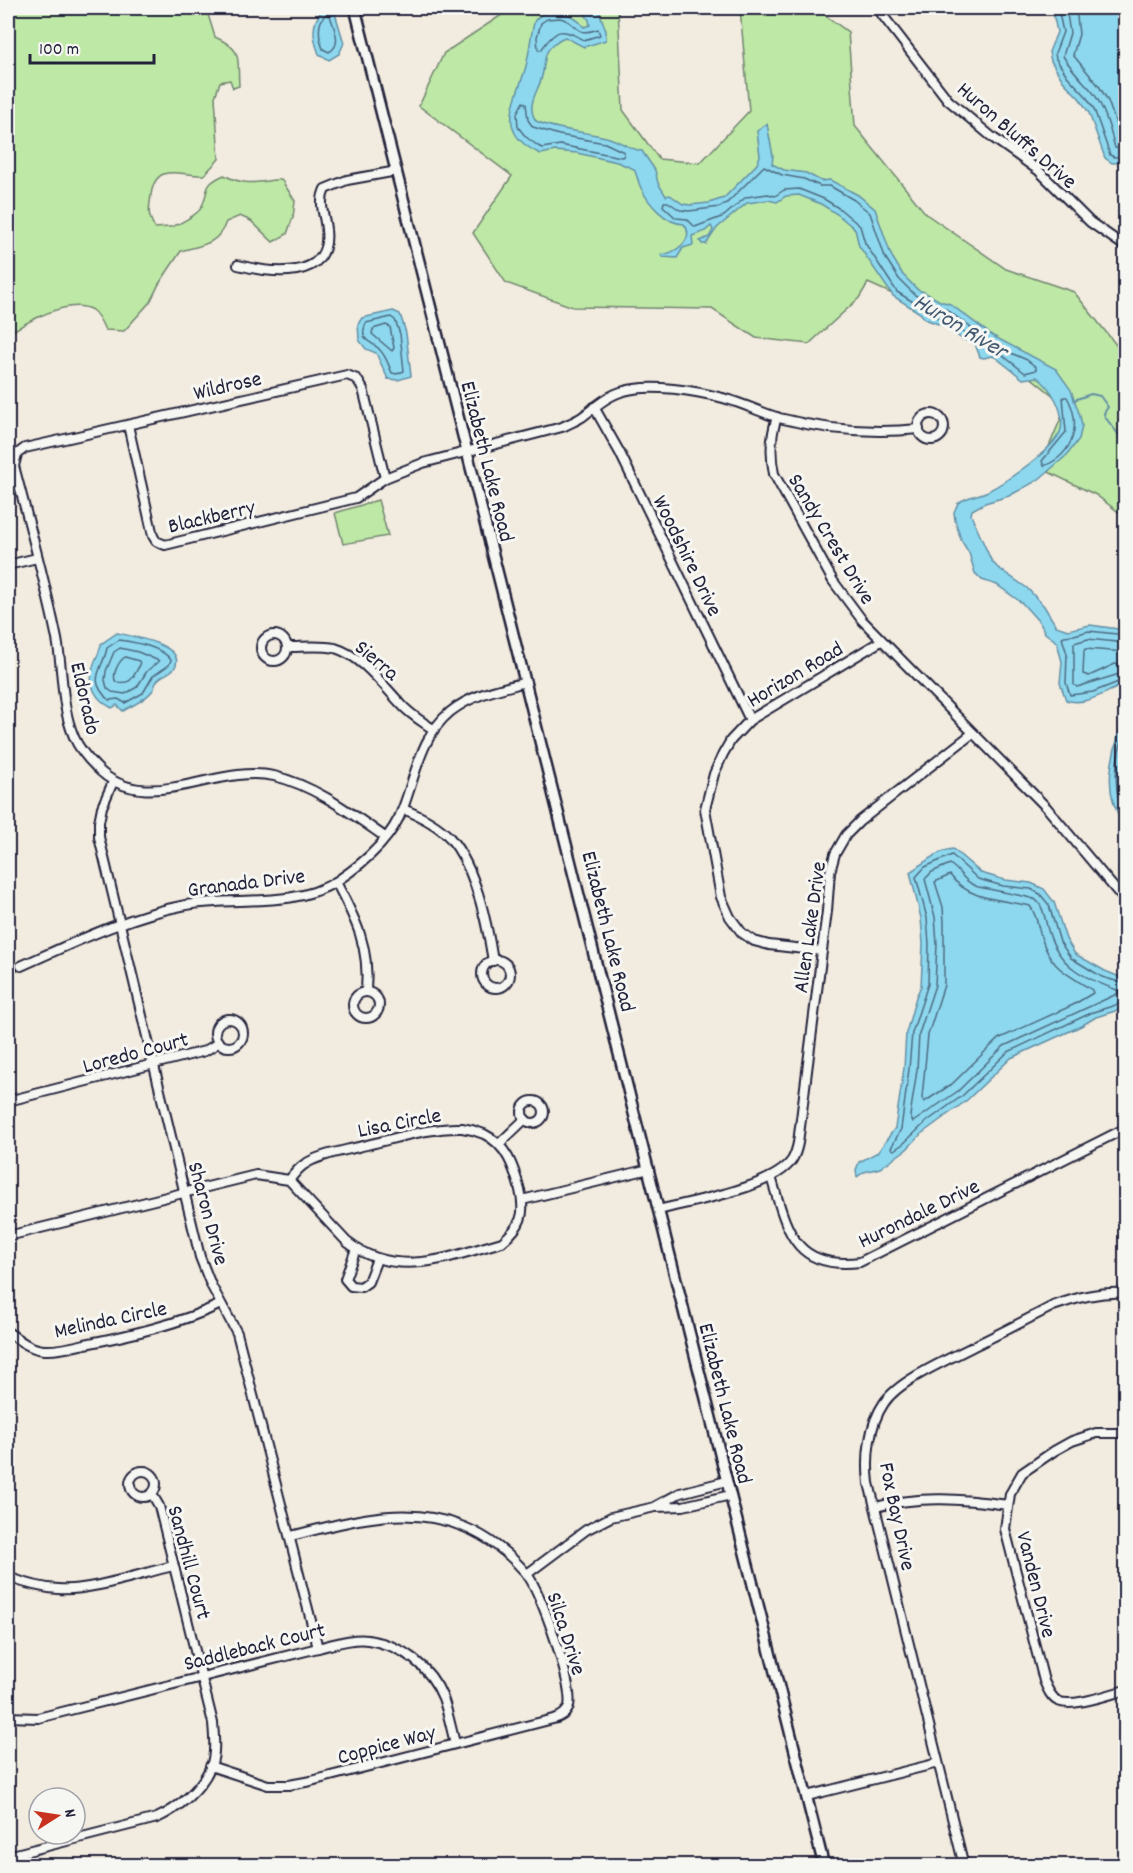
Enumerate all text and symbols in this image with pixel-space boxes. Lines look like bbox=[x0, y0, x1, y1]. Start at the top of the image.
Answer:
scale bar bbox=[30, 27, 154, 65]
text: 100 m bbox=[39, 38, 79, 63]
street label: Huron Bluffs Drive bbox=[949, 76, 1083, 198]
water label: Huron River bbox=[906, 286, 1016, 371]
street label: Wildrose bbox=[191, 365, 265, 410]
street label: Elizabeth Lake Road bbox=[451, 378, 521, 545]
street label: Sandy Crest Drive bbox=[779, 468, 881, 611]
street label: Woodshire Drive bbox=[643, 491, 729, 622]
street label: Blackberry bbox=[165, 493, 259, 543]
street label: Sierra bbox=[347, 634, 405, 690]
street label: Horizon Road bbox=[742, 635, 850, 717]
street label: Eldorado bbox=[60, 659, 107, 738]
street label: Elizabeth Lake Road bbox=[572, 848, 642, 1015]
street label: Allen Lake Drive bbox=[787, 860, 836, 995]
street label: Granada Drive bbox=[186, 862, 307, 907]
street label: Loredo Court bbox=[80, 1025, 192, 1083]
street label: Lisa Circle bbox=[355, 1101, 444, 1148]
street label: Sharon Drive bbox=[178, 1159, 235, 1269]
street label: Hurondale Drive bbox=[853, 1172, 986, 1258]
street label: Melinda Circle bbox=[52, 1294, 170, 1348]
street label: Elizabeth Lake Road bbox=[689, 1320, 759, 1487]
street label: Fox Bay Drive bbox=[869, 1460, 922, 1574]
street label: Sandhill Court bbox=[158, 1503, 218, 1623]
street label: Vanden Drive bbox=[1006, 1528, 1063, 1641]
street label: Silca Drive bbox=[537, 1589, 593, 1680]
street label: Saddleback Court bbox=[181, 1616, 329, 1681]
street label: Coppice Way bbox=[334, 1718, 440, 1774]
north arrow bbox=[27, 1786, 87, 1846]
text: N bbox=[57, 1807, 81, 1820]

